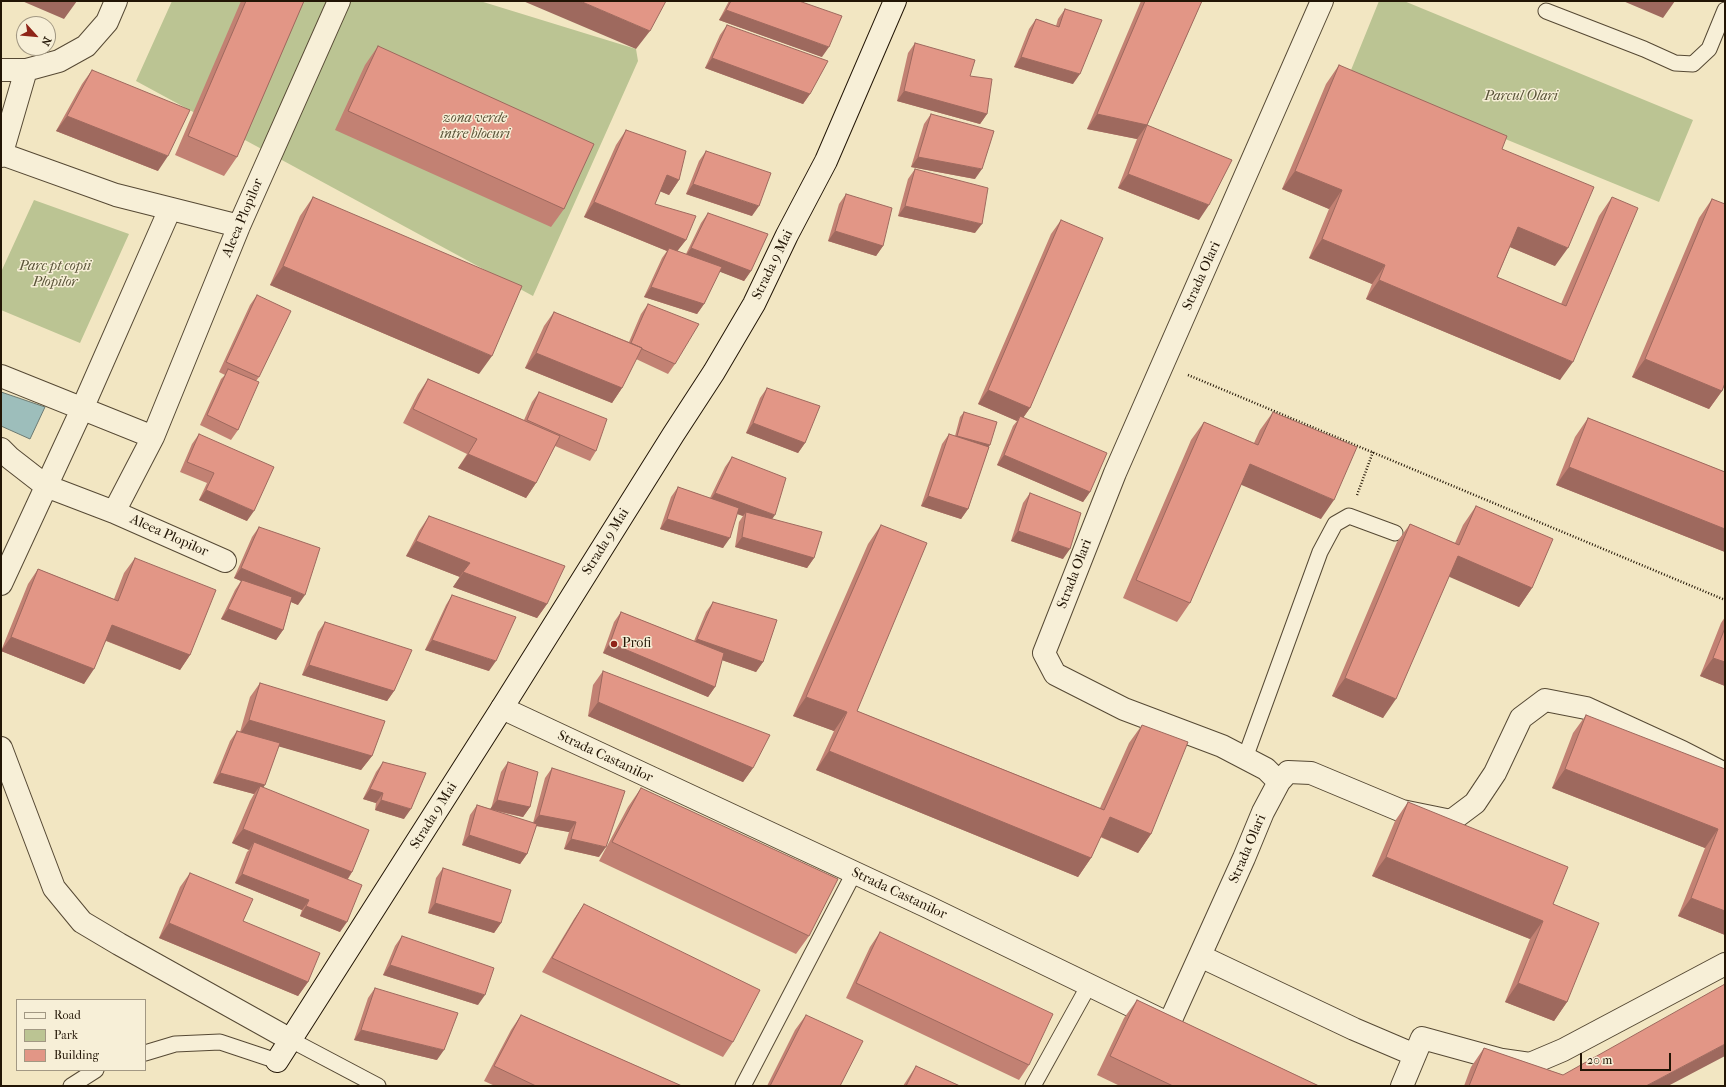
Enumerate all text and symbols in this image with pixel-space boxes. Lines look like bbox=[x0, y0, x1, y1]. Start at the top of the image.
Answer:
north arrow bbox=[16, 16, 56, 56]
text: N bbox=[39, 35, 54, 48]
park label: Parcul Olari bbox=[1484, 89, 1558, 105]
park label: zona verde intre blocuri bbox=[440, 111, 510, 144]
street label: Aleea Plopilor bbox=[219, 176, 267, 260]
street label: Strada 9 Mai bbox=[749, 227, 797, 303]
street label: Strada Olari bbox=[1179, 239, 1225, 313]
park label: Parc pt copii Plopilor bbox=[19, 259, 91, 292]
street label: Strada 9 Mai bbox=[579, 506, 633, 578]
street label: Aleea Plopilor bbox=[127, 511, 211, 561]
street label: Strada Olari bbox=[1054, 537, 1096, 611]
place label: Profi bbox=[622, 636, 651, 652]
marker: Profi bbox=[609, 639, 619, 649]
street label: Strada Castanilor bbox=[555, 728, 655, 786]
street label: Strada 9 Mai bbox=[407, 780, 461, 852]
street label: Strada Olari bbox=[1226, 812, 1270, 886]
street label: Strada Castanilor bbox=[849, 865, 949, 923]
legend bbox=[16, 999, 146, 1071]
text: Road bbox=[54, 1008, 81, 1022]
text: Park bbox=[54, 1028, 78, 1042]
scale bar bbox=[1582, 1045, 1673, 1071]
text: Building bbox=[54, 1048, 99, 1062]
text: 20 m bbox=[1587, 1053, 1612, 1067]

